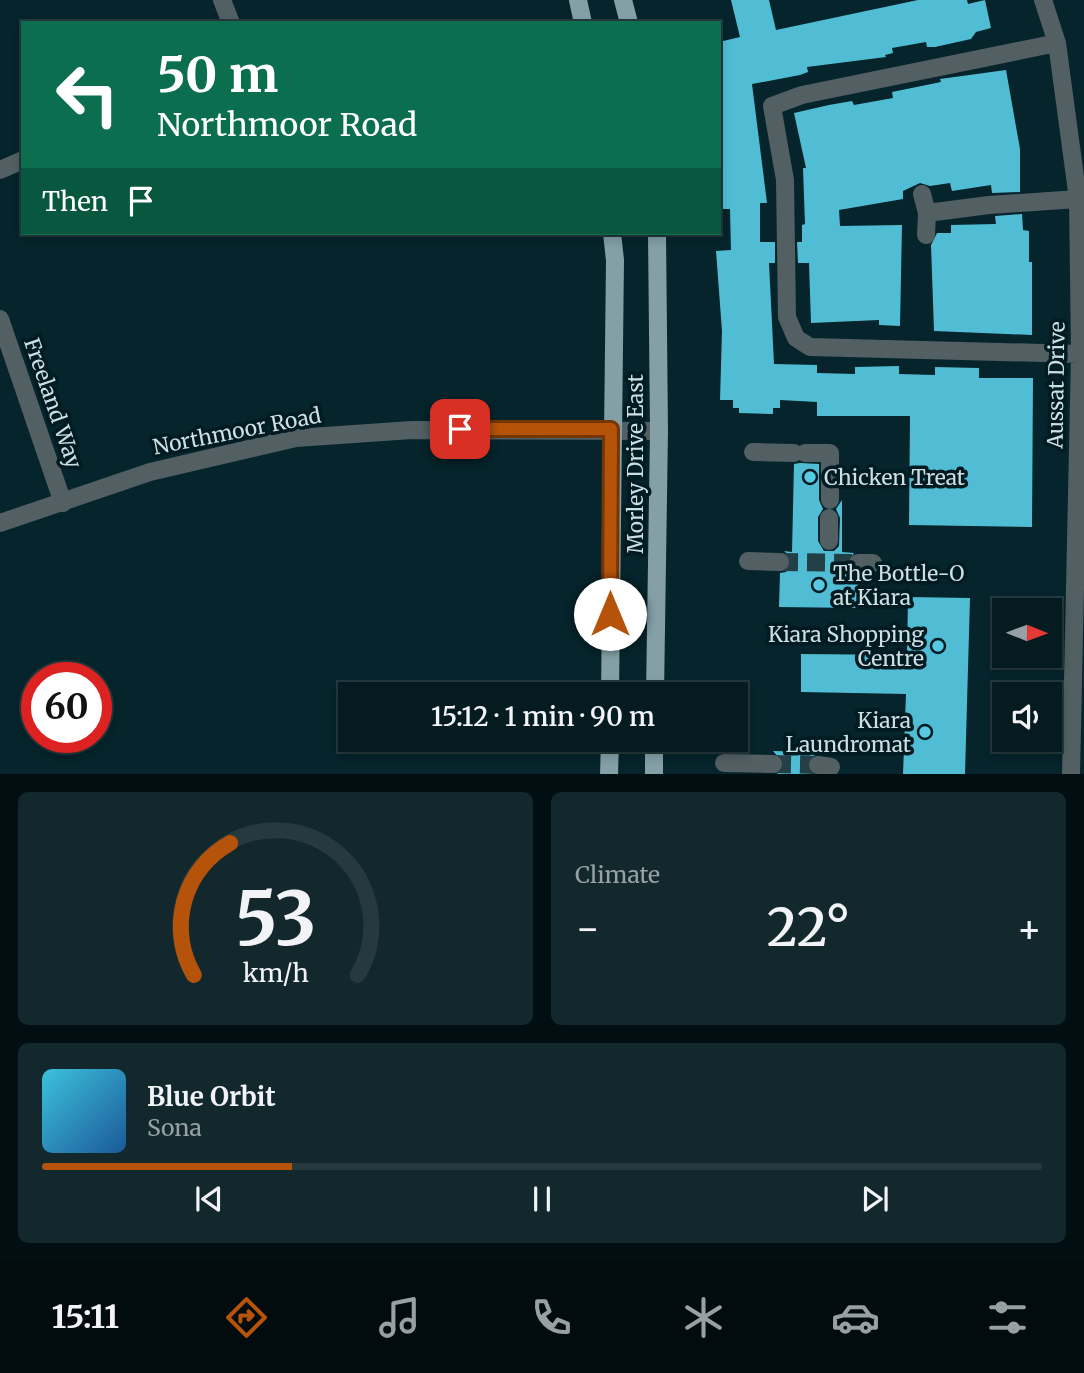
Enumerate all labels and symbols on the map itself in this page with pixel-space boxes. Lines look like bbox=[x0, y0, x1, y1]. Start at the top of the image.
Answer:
street label: Aussat Drive bbox=[1041, 321, 1071, 450]
street label: Freeland Way bbox=[18, 334, 88, 472]
street label: Morley Drive East bbox=[622, 374, 649, 554]
pin bbox=[430, 399, 490, 459]
street label: Northmoor Road bbox=[151, 401, 324, 461]
place label: Chicken Treat bbox=[824, 464, 965, 491]
marker: Chicken Treat bbox=[802, 469, 818, 485]
place label: The Bottle-O at Kiara bbox=[833, 560, 964, 611]
position arrow bbox=[573, 577, 647, 651]
marker: The Bottle-O at Kiara bbox=[811, 577, 827, 593]
north arrow bbox=[992, 598, 1062, 668]
place label: Kiara Shopping Centre bbox=[768, 621, 924, 672]
marker: Kiara Shopping Centre bbox=[930, 638, 946, 654]
speed limit sign: 60 bbox=[21, 662, 112, 753]
place label: Kiara Laundromat bbox=[785, 707, 911, 758]
marker: Kiara Laundromat bbox=[917, 724, 933, 740]

